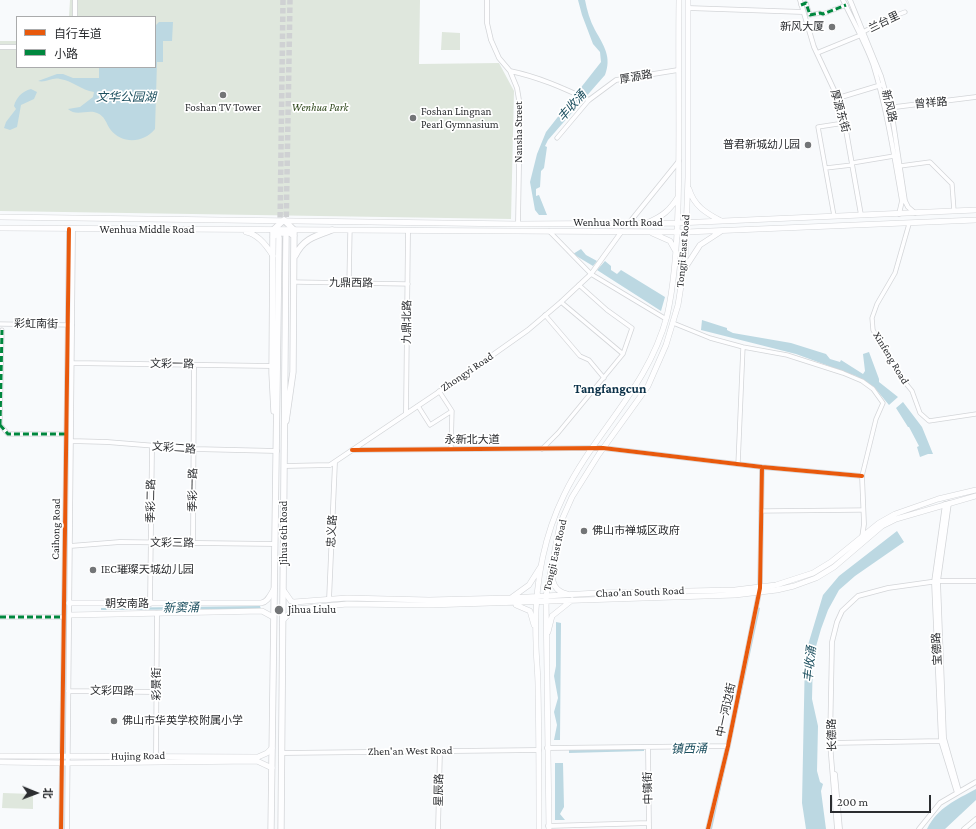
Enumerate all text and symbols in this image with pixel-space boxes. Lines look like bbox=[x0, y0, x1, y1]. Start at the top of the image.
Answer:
street label: 兰台里 bbox=[866, 9, 902, 35]
legend bbox=[16, 16, 156, 68]
place label: 新风大厦 bbox=[780, 20, 824, 34]
marker: 新风大厦 bbox=[827, 22, 837, 32]
text: 自行车道 bbox=[54, 27, 102, 41]
text: 小路 bbox=[54, 47, 78, 61]
street label: 厚源路 bbox=[619, 68, 653, 86]
water label: 丰收涌 bbox=[555, 88, 589, 124]
street label: 厚源东街 bbox=[828, 88, 852, 134]
street label: 新风路 bbox=[879, 88, 899, 124]
water label: 文华公园湖 bbox=[96, 90, 156, 104]
marker: Foshan TV Tower bbox=[218, 90, 228, 100]
street label: 曾祥路 bbox=[914, 95, 948, 111]
place label: Foshan TV Tower bbox=[185, 101, 261, 115]
park label: Wenhua Park bbox=[292, 101, 348, 115]
street label: Nansha Street bbox=[512, 101, 526, 163]
place label: Foshan Lingnan Pearl Gymnasium bbox=[421, 105, 499, 131]
marker: Foshan Lingnan Pearl Gymnasium bbox=[408, 113, 418, 123]
place label: 普君新城幼儿园 bbox=[723, 138, 800, 152]
marker: 普君新城幼儿园 bbox=[803, 140, 813, 150]
street label: Tongji East Road bbox=[673, 214, 693, 288]
street label: Wenhua North Road bbox=[573, 216, 663, 230]
street label: Wenhua Middle Road bbox=[100, 223, 194, 237]
street label: 九鼎西路 bbox=[329, 276, 373, 290]
street label: 九鼎北路 bbox=[400, 300, 414, 344]
street label: 彩虹南街 bbox=[14, 317, 58, 331]
street label: Xinfeng Road bbox=[870, 329, 912, 387]
street label: Zhongyi Road bbox=[438, 350, 496, 394]
street label: 文彩一路 bbox=[150, 357, 194, 371]
district label: Tangfangcun bbox=[574, 381, 646, 397]
street label: 永新北大道 bbox=[445, 433, 499, 447]
street label: 文彩二路 bbox=[152, 440, 196, 456]
street label: 季彩一路 bbox=[186, 468, 200, 512]
street label: 季彩二路 bbox=[144, 479, 158, 523]
street label: Caihong Road bbox=[49, 498, 63, 560]
street label: Jihua 6th Road bbox=[277, 501, 291, 565]
street label: 忠义路 bbox=[325, 514, 339, 548]
street label: Tongji East Road bbox=[540, 518, 570, 592]
place label: 佛山市禅城区政府 bbox=[592, 524, 680, 538]
marker: 佛山市禅城区政府 bbox=[579, 526, 589, 536]
street label: 文彩三路 bbox=[150, 536, 194, 550]
place label: IEC璀璨天城幼儿园 bbox=[101, 563, 194, 577]
marker: IEC璀璨天城幼儿园 bbox=[88, 565, 98, 575]
street label: Chao'an South Road bbox=[595, 584, 685, 600]
street label: 朝安南路 bbox=[105, 597, 149, 611]
water label: 新窦涌 bbox=[163, 600, 199, 616]
place label: Jihua Liulu bbox=[288, 603, 336, 617]
marker: Jihua Liulu bbox=[273, 604, 285, 616]
street label: 宝德路 bbox=[930, 632, 944, 666]
water label: 丰收涌 bbox=[801, 645, 819, 683]
street label: 彩景街 bbox=[150, 668, 164, 700]
street label: 中一河边街 bbox=[714, 682, 738, 738]
street label: 文彩四路 bbox=[90, 684, 134, 698]
place label: 佛山市华英学校附属小学 bbox=[122, 714, 243, 728]
marker: 佛山市华英学校附属小学 bbox=[109, 716, 119, 726]
street label: 长德路 bbox=[825, 718, 839, 752]
water label: 镇西涌 bbox=[671, 741, 707, 757]
street label: Zhen'an West Road bbox=[368, 744, 452, 758]
street label: Hujing Road bbox=[111, 749, 165, 763]
street label: 中镇街 bbox=[641, 771, 655, 805]
north arrow bbox=[16, 773, 56, 813]
street label: 星辰路 bbox=[432, 773, 446, 807]
scale bar bbox=[832, 787, 933, 813]
text: 北 bbox=[42, 788, 54, 799]
text: 200 m bbox=[837, 795, 868, 809]

